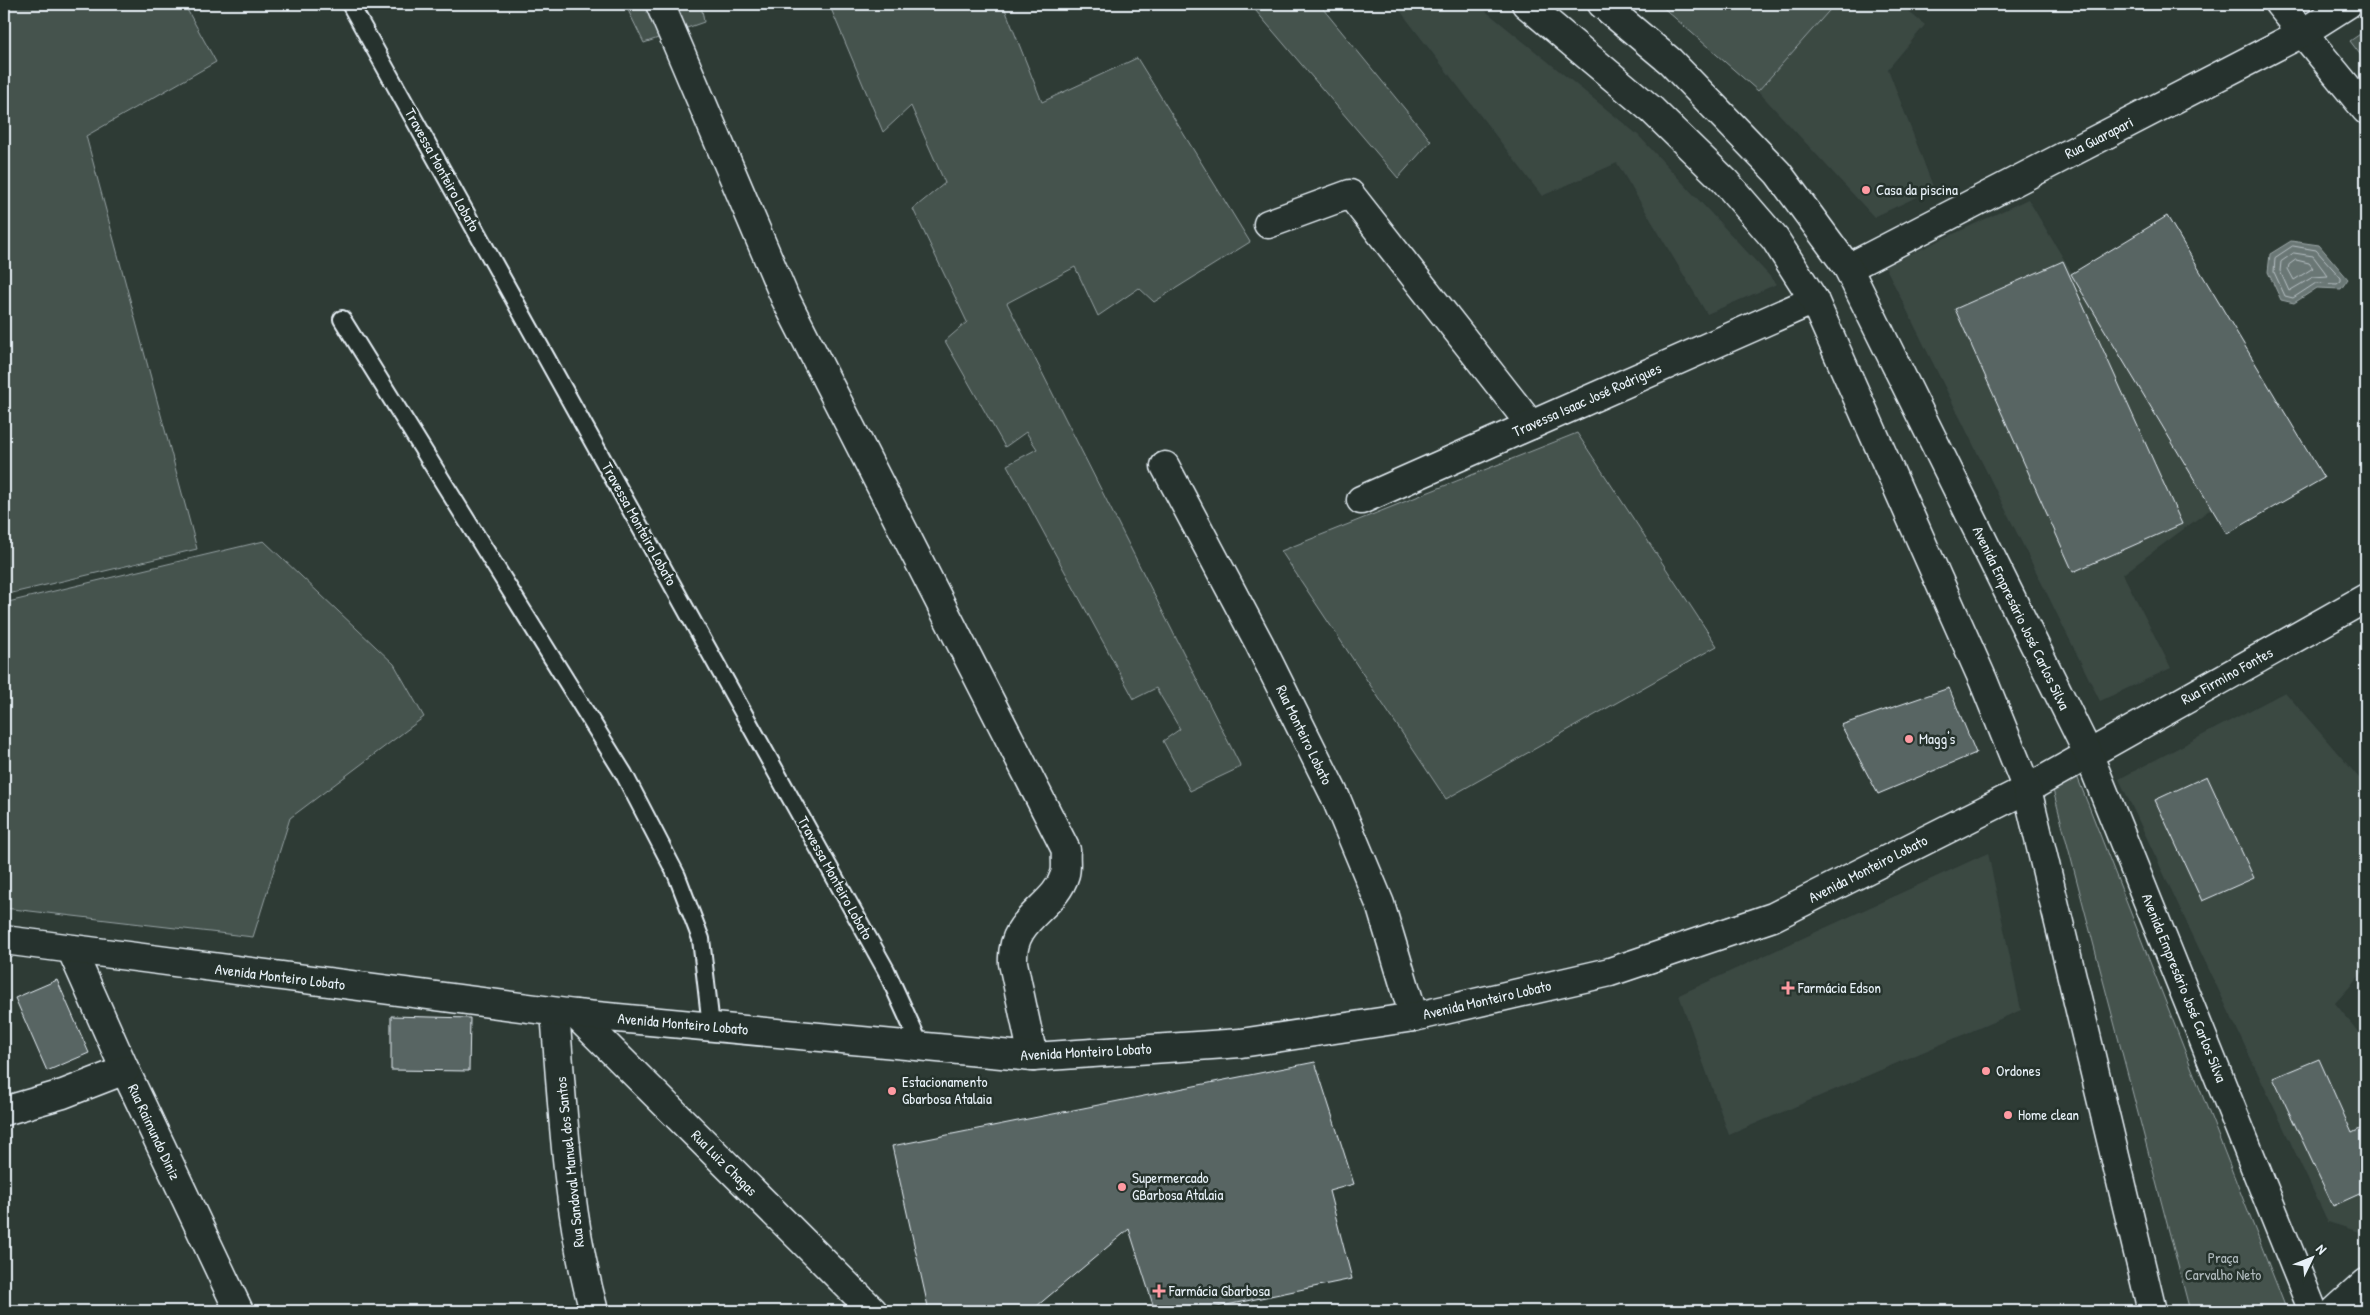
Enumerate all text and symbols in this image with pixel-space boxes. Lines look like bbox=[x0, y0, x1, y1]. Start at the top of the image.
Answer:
street label: Travessa Monteiro Lobato bbox=[400, 104, 485, 235]
street label: Rua Guarapari bbox=[2061, 111, 2137, 164]
place label: Casa da piscina bbox=[1876, 179, 1958, 200]
marker: Casa da piscina bbox=[1860, 184, 1872, 196]
street label: Travessa Isaac José Rodrigues bbox=[1509, 357, 1665, 442]
street label: Travessa Monteiro Lobato bbox=[597, 458, 682, 589]
street label: Avenida Empresário José Carlos Silva bbox=[1968, 522, 2075, 713]
street label: Rua Firmino Fontes bbox=[2177, 642, 2277, 709]
street label: Rua Monteiro Lobato bbox=[1271, 681, 1338, 788]
place label: Magg's bbox=[1919, 728, 1956, 749]
marker: Magg's bbox=[1903, 733, 1915, 745]
street label: Travessa Monteiro Lobato bbox=[793, 812, 878, 943]
street label: Avenida Monteiro Lobato bbox=[1805, 829, 1931, 908]
street label: Avenida Empresário José Carlos Silva bbox=[2137, 890, 2232, 1085]
street label: Avenida Monteiro Lobato bbox=[214, 958, 346, 995]
street label: Avenida Monteiro Lobato bbox=[1421, 975, 1553, 1024]
place label: Farmácia Edson bbox=[1797, 977, 1881, 998]
marker: Farmácia Edson bbox=[1782, 982, 1794, 994]
street label: Avenida Monteiro Lobato bbox=[617, 1007, 749, 1040]
street label: Avenida Monteiro Lobato bbox=[1020, 1038, 1152, 1065]
place label: Ordones bbox=[1996, 1060, 2041, 1081]
marker: Ordones bbox=[1980, 1065, 1992, 1077]
place label: Estacionamento Gbarbosa Atalaia bbox=[902, 1071, 992, 1109]
street label: Rua Sandoval Manuel dos Santos bbox=[550, 1075, 589, 1248]
street label: Rua Raimundo Diniz bbox=[123, 1080, 186, 1184]
marker: Estacionamento Gbarbosa Atalaia bbox=[886, 1085, 898, 1097]
place label: Home clean bbox=[2018, 1104, 2079, 1125]
marker: Home clean bbox=[2002, 1109, 2014, 1121]
street label: Rua Luiz Chagas bbox=[687, 1125, 762, 1201]
place label: Supermercado GBarbosa Atalaia bbox=[1132, 1167, 1223, 1205]
marker: Supermercado GBarbosa Atalaia bbox=[1116, 1181, 1128, 1193]
north arrow bbox=[2288, 1232, 2338, 1282]
text: N bbox=[2312, 1240, 2332, 1258]
park label: Praça Carvalho Neto bbox=[2185, 1247, 2261, 1285]
place label: Farmácia Gbarbosa bbox=[1168, 1280, 1270, 1301]
marker: Farmácia Gbarbosa bbox=[1153, 1285, 1165, 1297]

